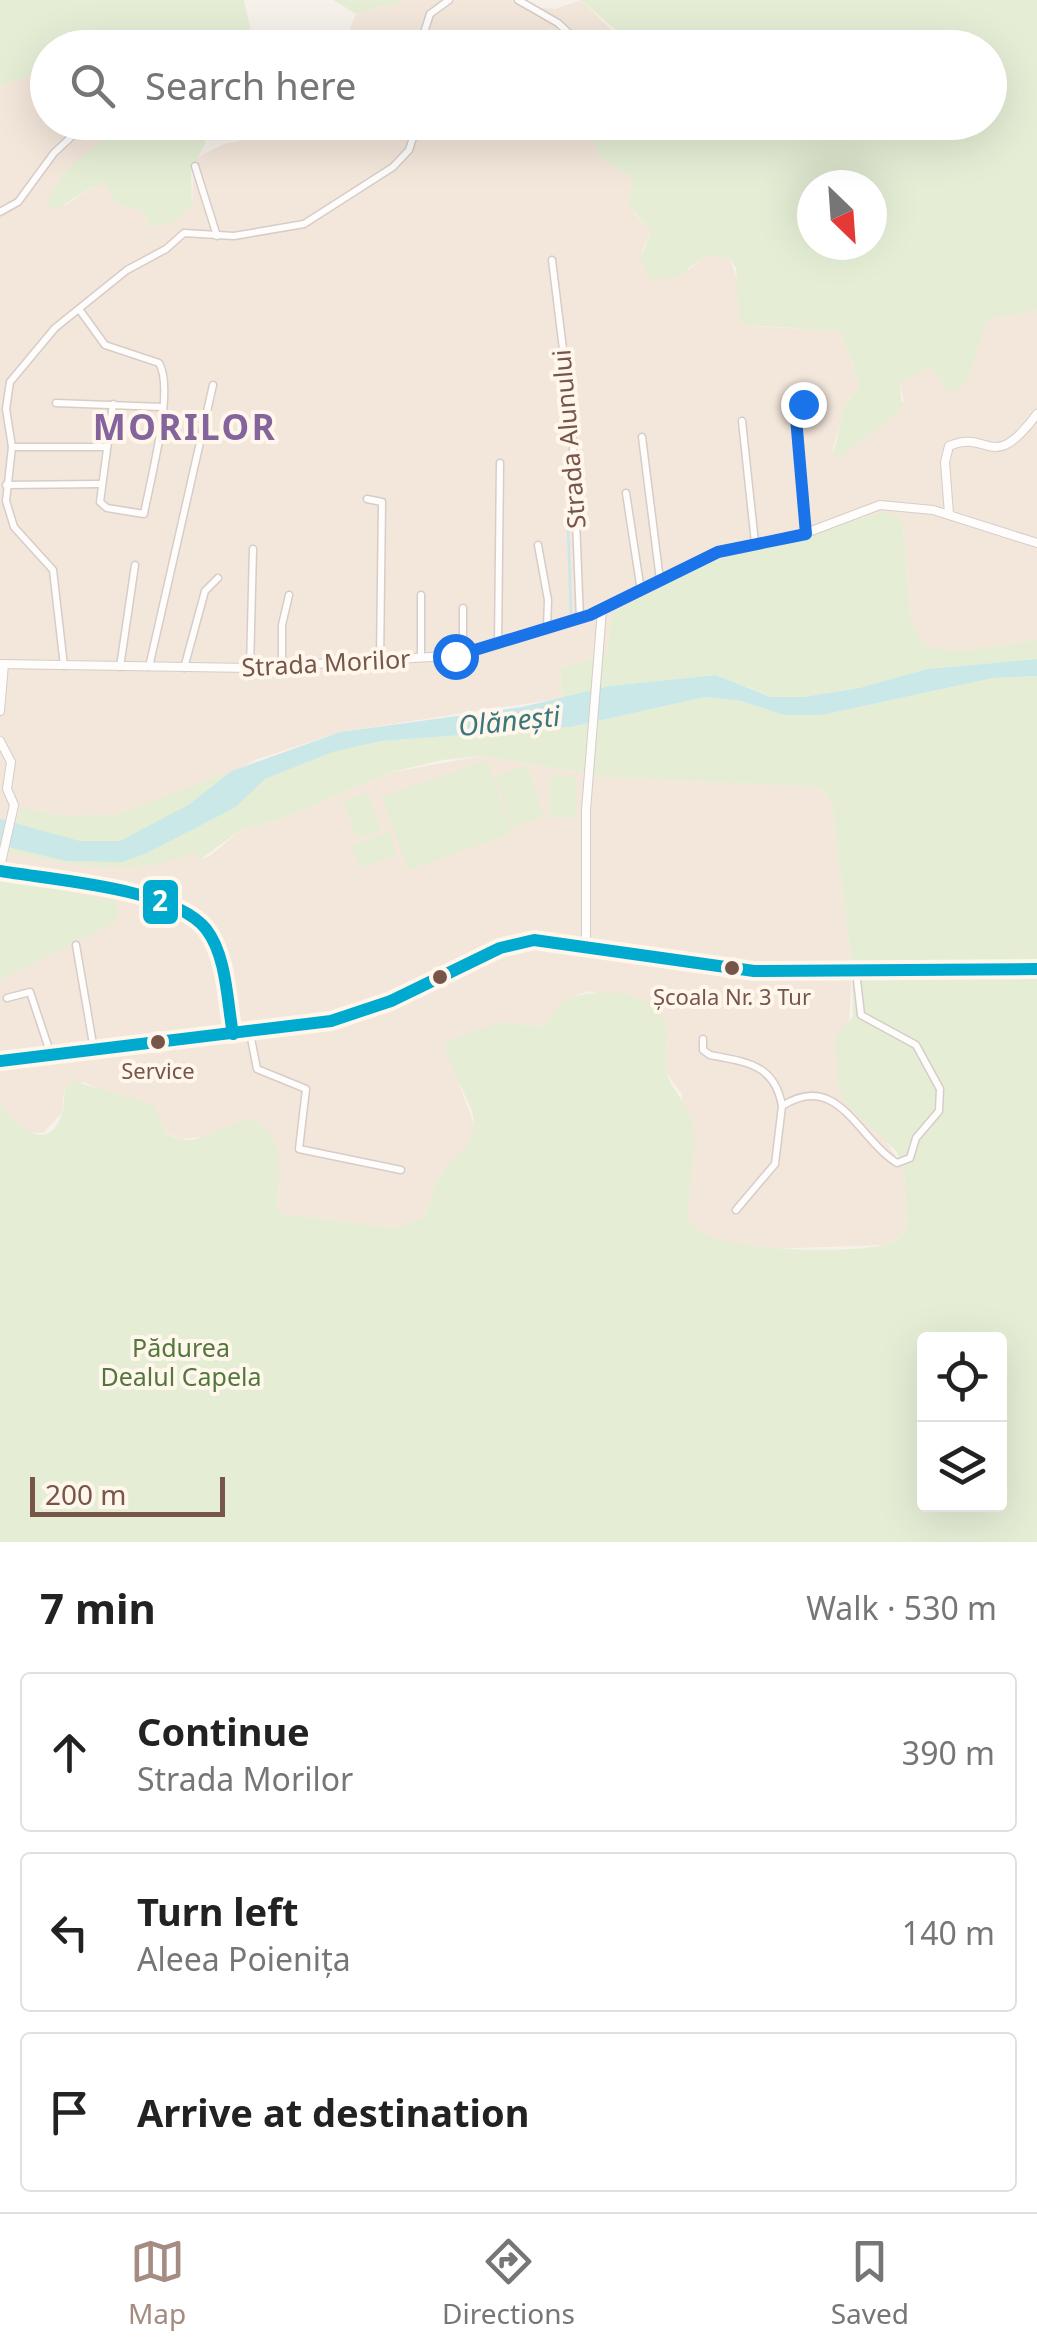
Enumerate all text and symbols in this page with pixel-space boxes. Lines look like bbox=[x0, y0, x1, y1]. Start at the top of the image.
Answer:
search box bbox=[30, 30, 1007, 140]
icon: search bbox=[65, 58, 120, 113]
text: Search here bbox=[145, 59, 356, 111]
north arrow bbox=[797, 170, 887, 260]
street label: Strada Alunului bbox=[543, 348, 593, 530]
route end bbox=[781, 382, 827, 428]
district label: MORILOR bbox=[93, 403, 277, 450]
route start bbox=[433, 634, 479, 680]
street label: Strada Morilor bbox=[241, 641, 411, 683]
water label: Olănești bbox=[456, 696, 562, 744]
line badge: 2 bbox=[141, 878, 180, 926]
text: 2 bbox=[152, 881, 168, 919]
marker: Școala Nr. 3 Tur bbox=[722, 958, 742, 978]
unlabelled marker bbox=[430, 967, 450, 987]
place label: Școala Nr. 3 Tur bbox=[653, 981, 811, 1011]
marker: Service bbox=[148, 1032, 168, 1052]
place label: Service bbox=[121, 1055, 195, 1085]
park label: Pădurea Dealul Capela bbox=[100, 1330, 262, 1393]
map controls bbox=[917, 1332, 1007, 1512]
button: locate bbox=[917, 1332, 1007, 1422]
button: layers bbox=[917, 1422, 1007, 1512]
scale bar bbox=[30, 1472, 225, 1516]
text: 200 m bbox=[45, 1475, 127, 1513]
text: 7 min bbox=[40, 1579, 156, 1636]
text: Walk · 530 m bbox=[806, 1586, 997, 1629]
text: Continue bbox=[137, 1705, 310, 1757]
icon: ahead bbox=[42, 1725, 97, 1780]
text: 390 m bbox=[902, 1731, 995, 1774]
text: Strada Morilor bbox=[137, 1757, 353, 1800]
text: Turn left bbox=[137, 1885, 299, 1937]
icon: left bbox=[42, 1905, 97, 1960]
text: 140 m bbox=[902, 1911, 995, 1954]
text: Aleea Poienița bbox=[137, 1937, 351, 1980]
icon: arrive bbox=[42, 2085, 97, 2140]
text: Arrive at destination bbox=[137, 2086, 529, 2138]
tab: Map bbox=[128, 2234, 186, 2332]
tab: Directions bbox=[442, 2234, 575, 2332]
tab: Saved bbox=[831, 2234, 909, 2332]

